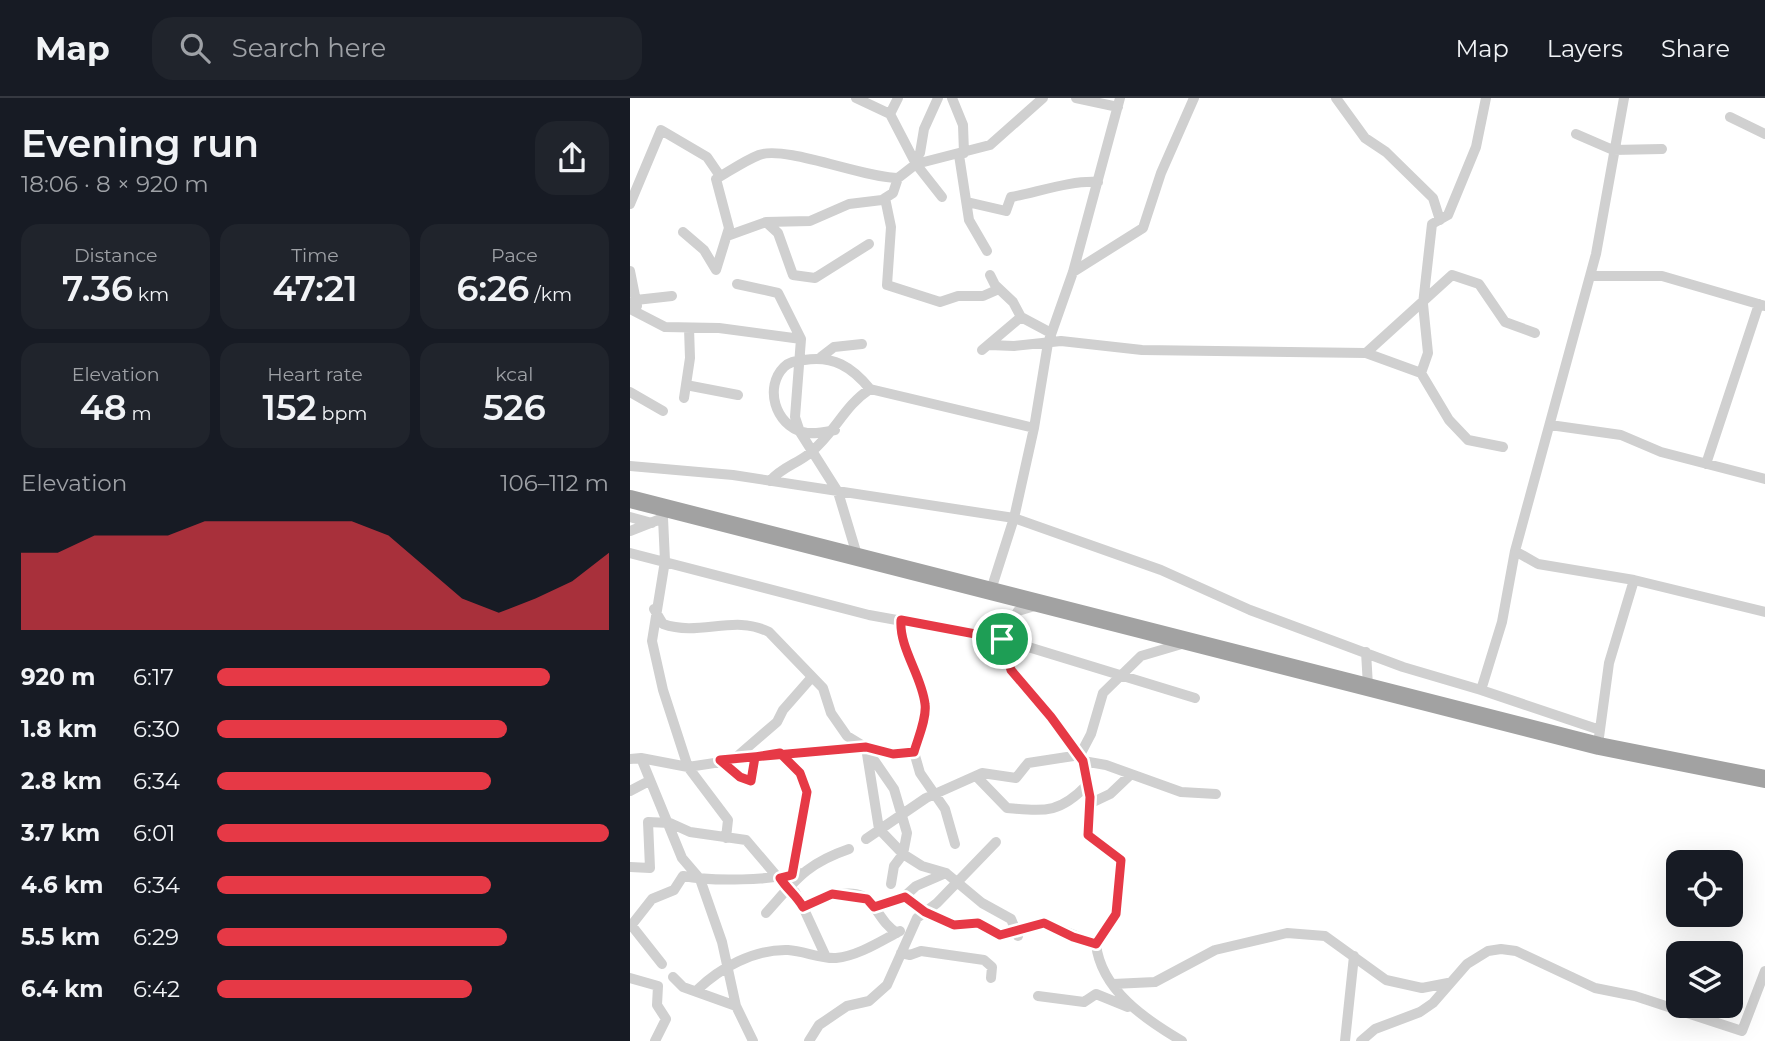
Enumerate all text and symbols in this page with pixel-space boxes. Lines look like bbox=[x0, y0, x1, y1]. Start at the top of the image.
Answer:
search box bbox=[152, 17, 642, 80]
text: Map bbox=[35, 28, 110, 68]
icon: search bbox=[176, 29, 214, 67]
text: Search here bbox=[232, 32, 386, 64]
text: Map bbox=[1455, 34, 1509, 63]
text: Layers bbox=[1547, 34, 1623, 63]
text: Share bbox=[1661, 34, 1730, 63]
text: Evening run bbox=[21, 120, 259, 167]
button: share bbox=[535, 121, 609, 195]
text: 18:06 · 8 × 920 m bbox=[21, 170, 209, 198]
text: Distance bbox=[74, 244, 157, 267]
text: Time bbox=[291, 244, 339, 267]
text: Pace bbox=[491, 244, 538, 267]
text: 7.36 bbox=[62, 267, 133, 310]
text: 47:21 bbox=[272, 267, 358, 310]
text: 6:26 bbox=[457, 267, 529, 310]
text: km bbox=[133, 283, 169, 306]
text: /km bbox=[529, 283, 572, 306]
text: Elevation bbox=[72, 363, 160, 386]
text: Heart rate bbox=[267, 363, 363, 386]
text: kcal bbox=[495, 363, 533, 386]
text: 48 bbox=[80, 386, 127, 429]
text: 152 bbox=[263, 386, 317, 429]
text: 526 bbox=[483, 386, 546, 429]
text: m bbox=[127, 402, 152, 425]
text: bpm bbox=[317, 402, 367, 425]
text: Elevation bbox=[21, 469, 127, 497]
text: 106–112 m bbox=[500, 469, 609, 497]
pin bbox=[972, 609, 1032, 669]
icon: arrive bbox=[983, 620, 1021, 658]
text: 920 m bbox=[21, 663, 95, 691]
text: 6:17 bbox=[133, 663, 174, 691]
text: 1.8 km bbox=[21, 715, 97, 743]
text: 6:30 bbox=[133, 715, 180, 743]
text: 2.8 km bbox=[21, 767, 102, 795]
text: 6:34 bbox=[133, 767, 180, 795]
text: 3.7 km bbox=[21, 819, 100, 847]
text: 6:01 bbox=[133, 819, 175, 847]
map controls bbox=[1666, 850, 1743, 1018]
button: locate bbox=[1666, 850, 1743, 927]
text: 4.6 km bbox=[21, 871, 103, 899]
text: 6:34 bbox=[133, 871, 180, 899]
text: 5.5 km bbox=[21, 923, 100, 951]
text: 6:29 bbox=[133, 923, 179, 951]
button: layers bbox=[1666, 941, 1743, 1018]
text: 6.4 km bbox=[21, 975, 103, 1003]
text: 6:42 bbox=[133, 975, 180, 1003]

